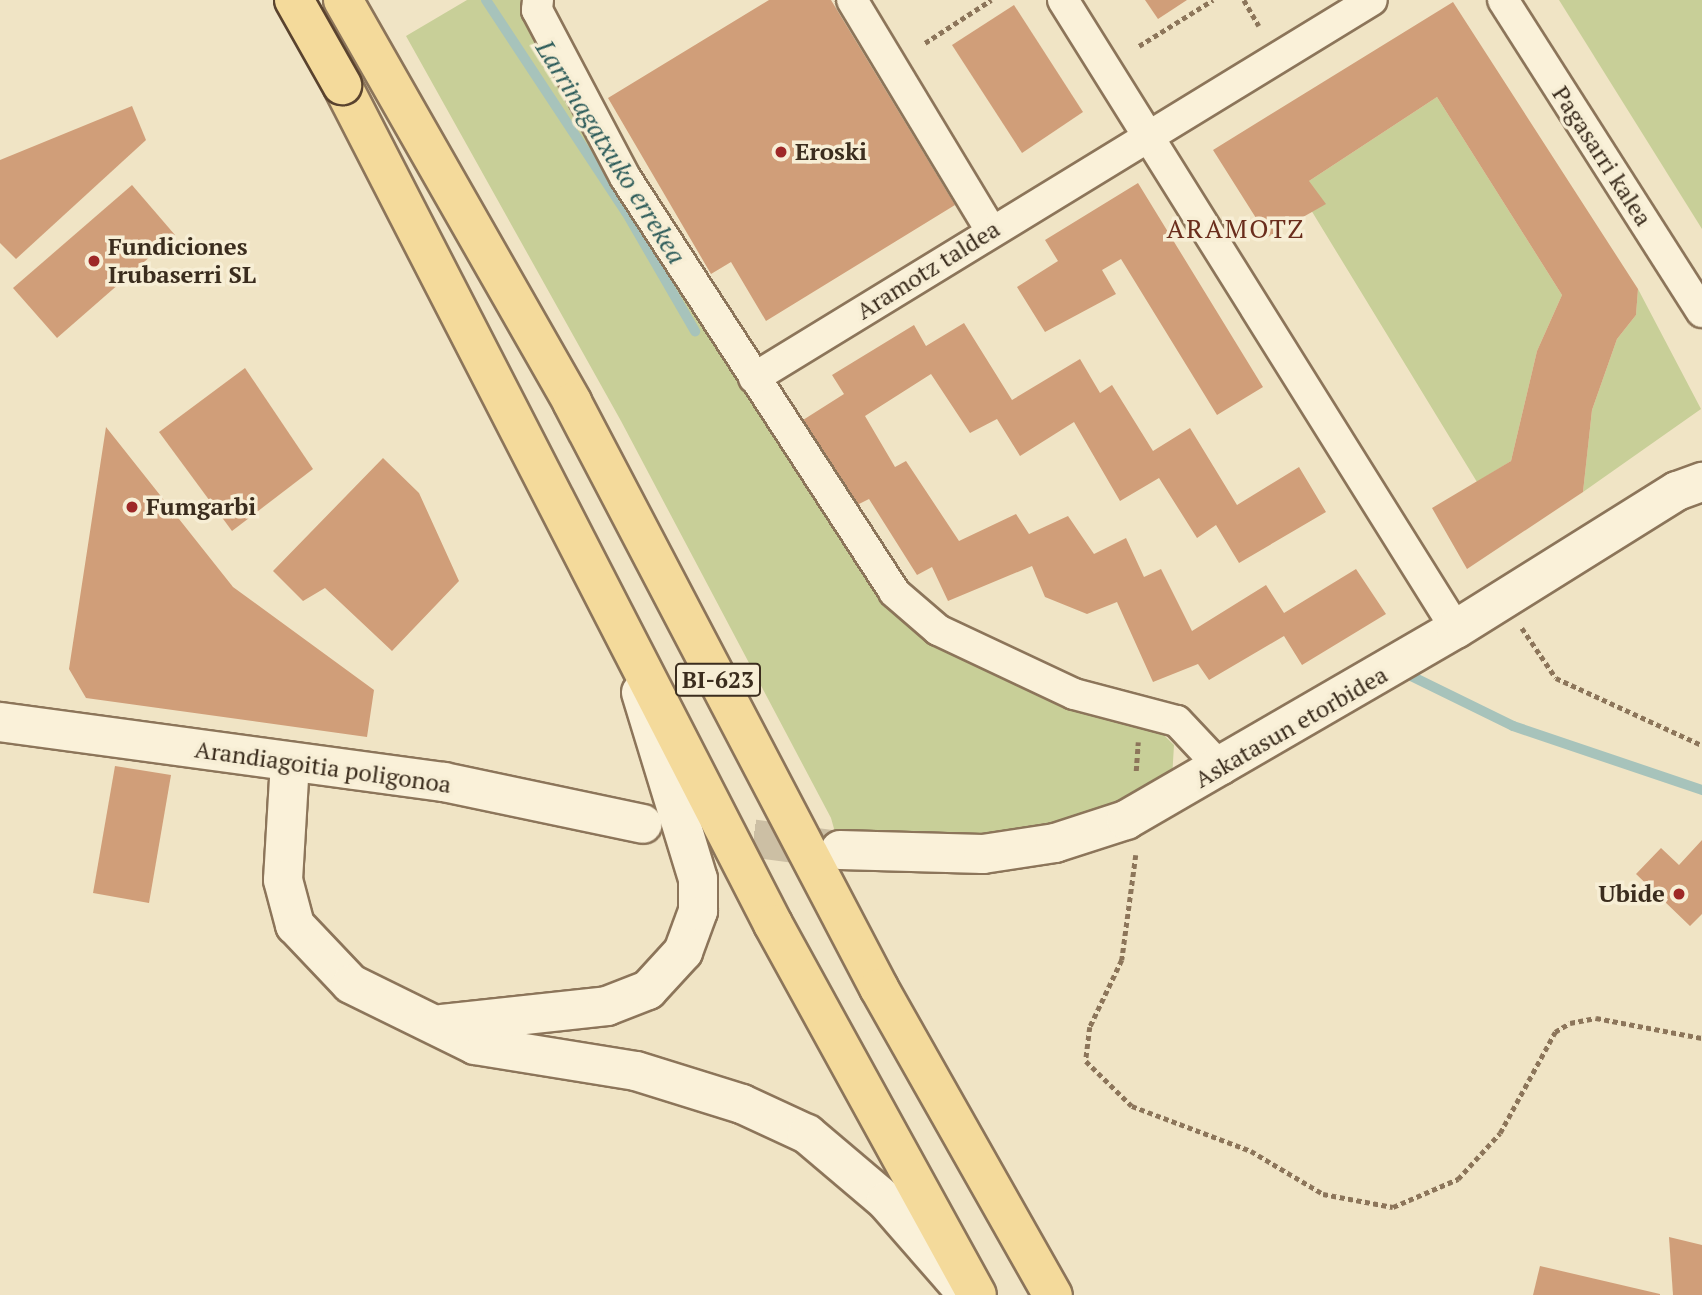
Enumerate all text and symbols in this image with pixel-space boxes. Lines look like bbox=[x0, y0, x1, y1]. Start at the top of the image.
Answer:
water label: Larrinagatxuko errekea bbox=[529, 34, 693, 270]
street label: Pagasarri kalea bbox=[1546, 81, 1658, 231]
place label: Eroski bbox=[795, 138, 867, 166]
marker: Eroski bbox=[773, 144, 789, 160]
district label: ARAMOTZ bbox=[1167, 213, 1305, 245]
street label: Aramotz taldea bbox=[851, 214, 1005, 326]
place label: Fundiciones Irubaserri SL bbox=[108, 233, 256, 289]
marker: Fundiciones Irubaserri SL bbox=[86, 253, 102, 269]
place label: Fumgarbi bbox=[146, 493, 256, 521]
marker: Fumgarbi bbox=[124, 499, 140, 515]
road number: BI-623 bbox=[674, 660, 762, 700]
street label: Askatasun etorbidea bbox=[1189, 660, 1393, 794]
street label: Arandiagoitia poligonoa bbox=[193, 735, 453, 799]
place label: Ubide bbox=[1598, 880, 1665, 908]
marker: Ubide bbox=[1671, 886, 1687, 902]

